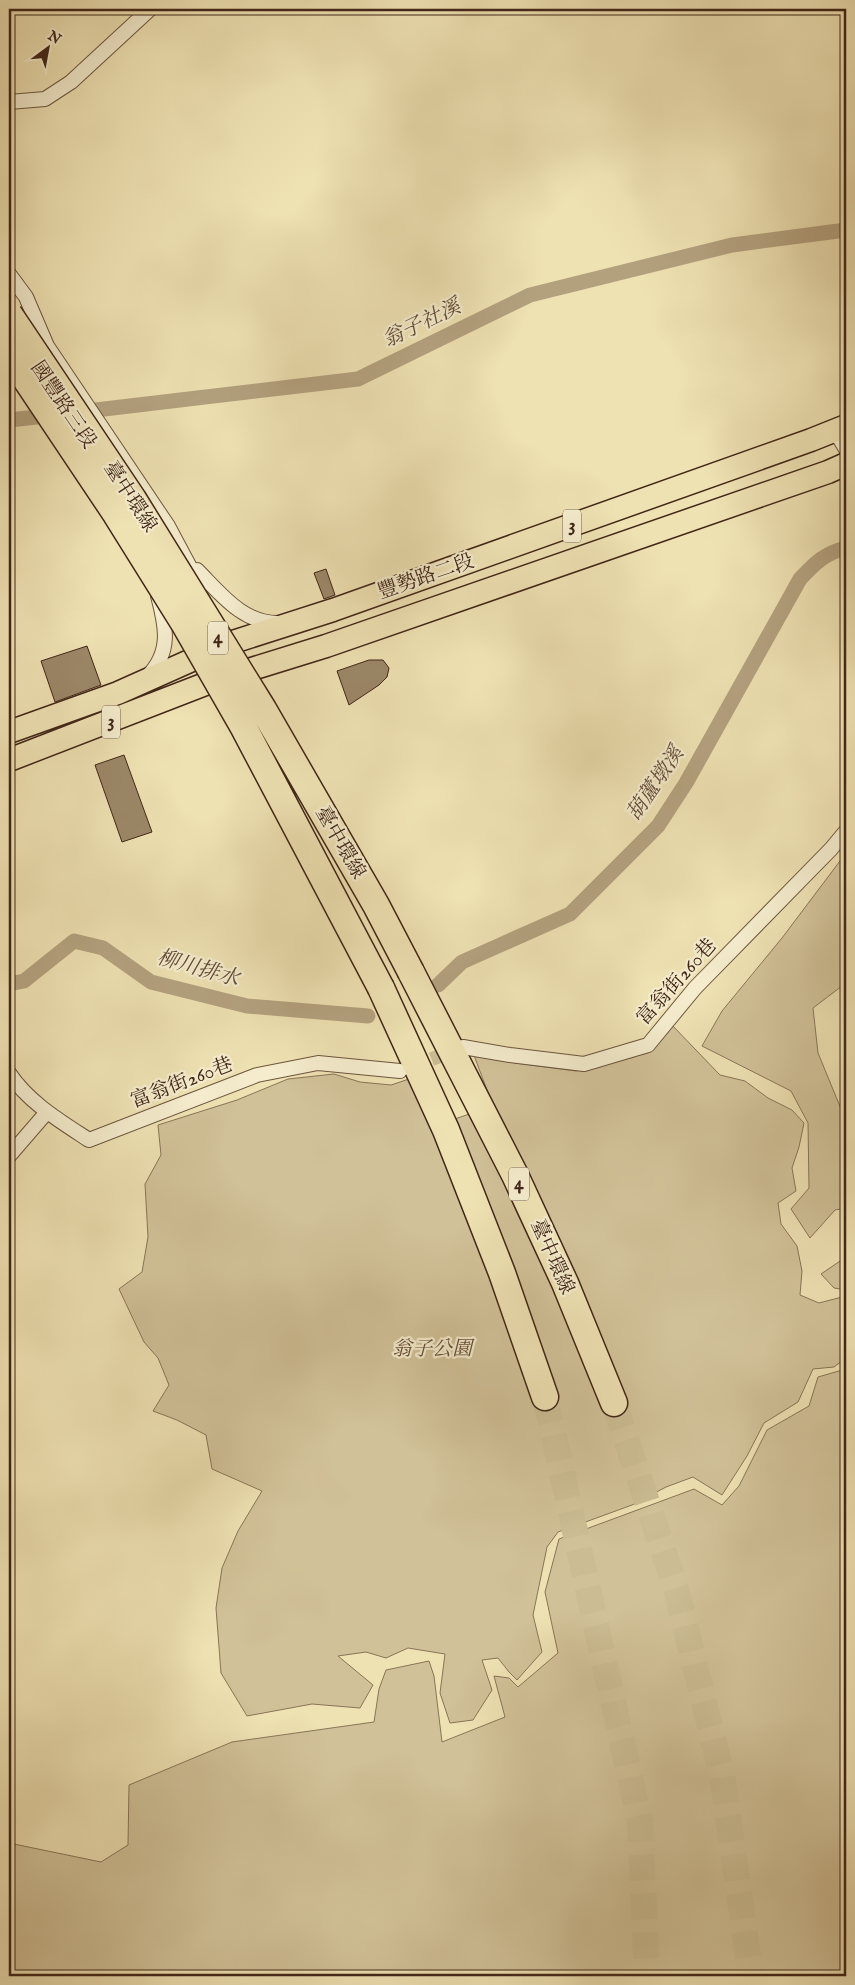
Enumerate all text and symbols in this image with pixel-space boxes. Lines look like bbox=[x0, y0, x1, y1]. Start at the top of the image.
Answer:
north arrow bbox=[22, 22, 72, 72]
text: N bbox=[44, 26, 64, 49]
water label: 翁子社溪 bbox=[378, 293, 467, 355]
street label: 國豐路三段 bbox=[25, 357, 101, 453]
street label: 臺中環線 bbox=[98, 457, 162, 537]
road number: 3 bbox=[563, 510, 581, 542]
street label: 豐勢路二段 bbox=[375, 549, 477, 605]
road number: 4 bbox=[208, 622, 228, 654]
road number: 3 bbox=[102, 706, 120, 739]
water label: 葫蘆墩溪 bbox=[621, 740, 692, 826]
street label: 臺中環線 bbox=[309, 802, 371, 884]
street label: 富翁街260巷 bbox=[632, 934, 722, 1030]
water label: 柳川排水 bbox=[154, 944, 244, 994]
street label: 富翁街260巷 bbox=[127, 1052, 237, 1114]
road number: 4 bbox=[509, 1168, 529, 1200]
street label: 臺中環線 bbox=[524, 1215, 580, 1299]
park label: 翁子公園 bbox=[392, 1337, 475, 1362]

